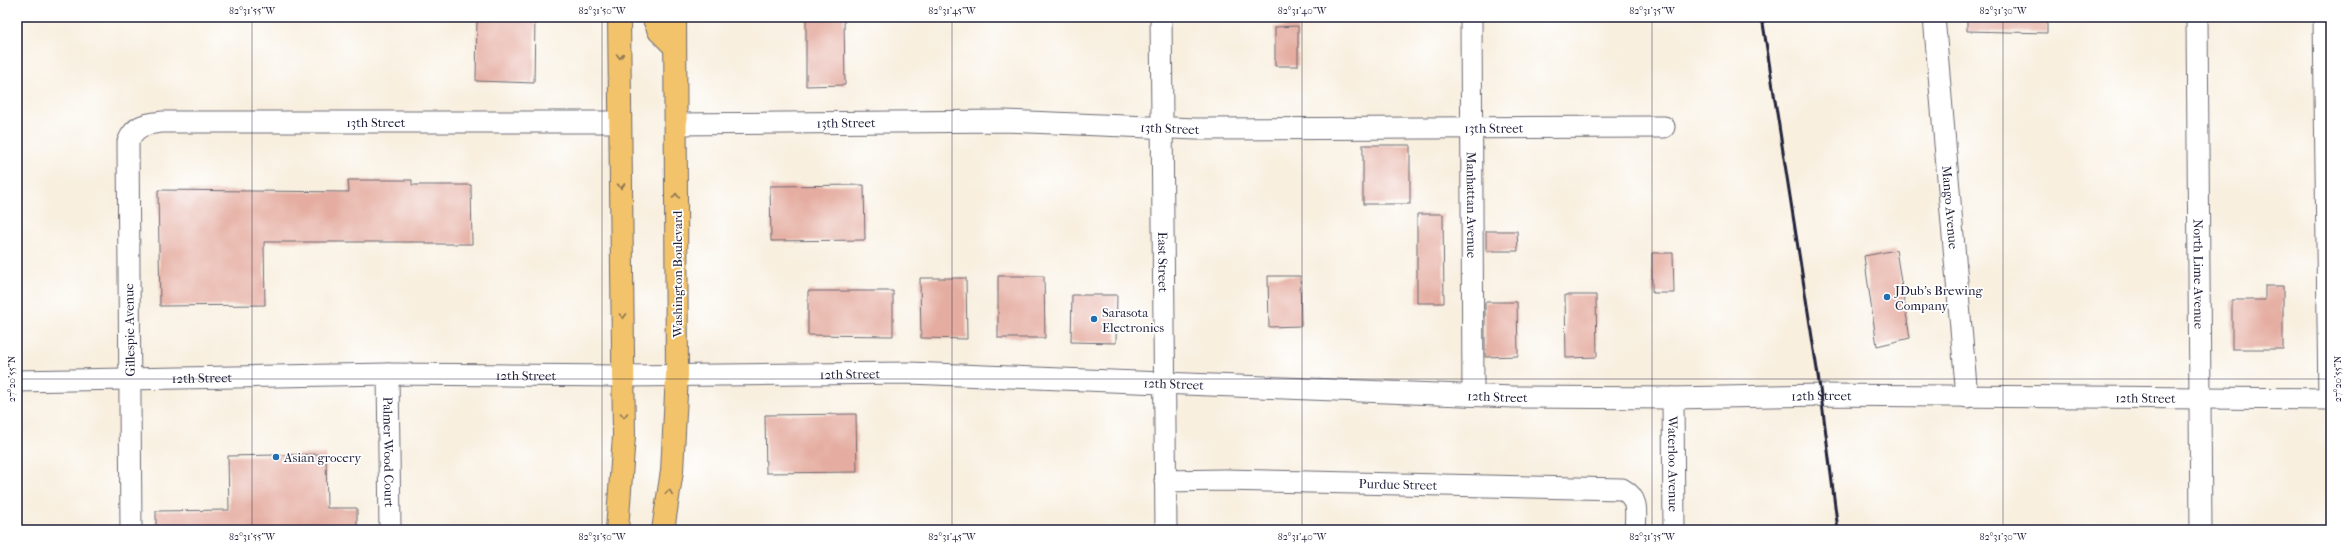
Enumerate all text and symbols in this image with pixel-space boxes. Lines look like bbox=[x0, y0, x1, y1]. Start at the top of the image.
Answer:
text: 82°31'55"W bbox=[229, 5, 276, 17]
text: 82°31'50"W bbox=[578, 5, 627, 17]
text: 82°31'45"W bbox=[928, 5, 977, 17]
text: 82°31'40"W bbox=[1278, 5, 1328, 17]
text: 82°31'35"W bbox=[1629, 5, 1676, 17]
text: 82°31'30"W bbox=[1980, 5, 2028, 17]
one-way arrow bbox=[616, 53, 624, 59]
street label: 13th Street bbox=[346, 115, 406, 130]
street label: 13th Street bbox=[816, 115, 876, 131]
street label: 13th Street bbox=[1140, 120, 1200, 137]
street label: 13th Street bbox=[1464, 121, 1524, 136]
street label: Manhattan Avenue bbox=[1464, 152, 1479, 259]
street label: Mango Avenue bbox=[1939, 165, 1961, 250]
one-way arrow bbox=[617, 183, 625, 189]
one-way arrow bbox=[672, 193, 680, 199]
street label: Washington Boulevard bbox=[670, 210, 685, 338]
street label: North Lime Avenue bbox=[2191, 219, 2206, 330]
street label: East Street bbox=[1155, 232, 1171, 293]
street label: Gillespie Avenue bbox=[121, 283, 138, 377]
place label: JDub's Brewing Company bbox=[1894, 283, 1983, 313]
marker: JDub's Brewing Company bbox=[1882, 292, 1892, 302]
place label: Sarasota Electronics bbox=[1102, 305, 1164, 335]
one-way arrow bbox=[619, 313, 627, 319]
marker: Sarasota Electronics bbox=[1089, 314, 1099, 324]
text: 27°20'55"N bbox=[6, 355, 18, 402]
text: 27°20'55"N bbox=[2332, 355, 2344, 402]
street label: 12th Street bbox=[820, 366, 881, 382]
street label: 12th Street bbox=[496, 368, 557, 383]
street label: 12th Street bbox=[172, 370, 233, 386]
street label: 12th Street bbox=[1143, 375, 1205, 393]
street label: 12th Street bbox=[1467, 388, 1528, 405]
street label: 12th Street bbox=[1791, 388, 1852, 404]
street label: 12th Street bbox=[2115, 390, 2176, 406]
street label: Palmer Wood Court bbox=[380, 397, 397, 508]
one-way arrow bbox=[620, 412, 628, 418]
street label: Waterloo Avenue bbox=[1665, 415, 1681, 513]
place label: Asian grocery bbox=[283, 450, 362, 465]
marker: Asian grocery bbox=[271, 452, 281, 462]
street label: Purdue Street bbox=[1359, 476, 1438, 493]
one-way arrow bbox=[664, 489, 673, 495]
text: 82°31'55"W bbox=[229, 531, 276, 543]
text: 82°31'50"W bbox=[578, 531, 627, 543]
text: 82°31'45"W bbox=[928, 531, 977, 543]
text: 82°31'40"W bbox=[1278, 531, 1328, 543]
text: 82°31'35"W bbox=[1629, 531, 1676, 543]
text: 82°31'30"W bbox=[1980, 531, 2028, 543]

